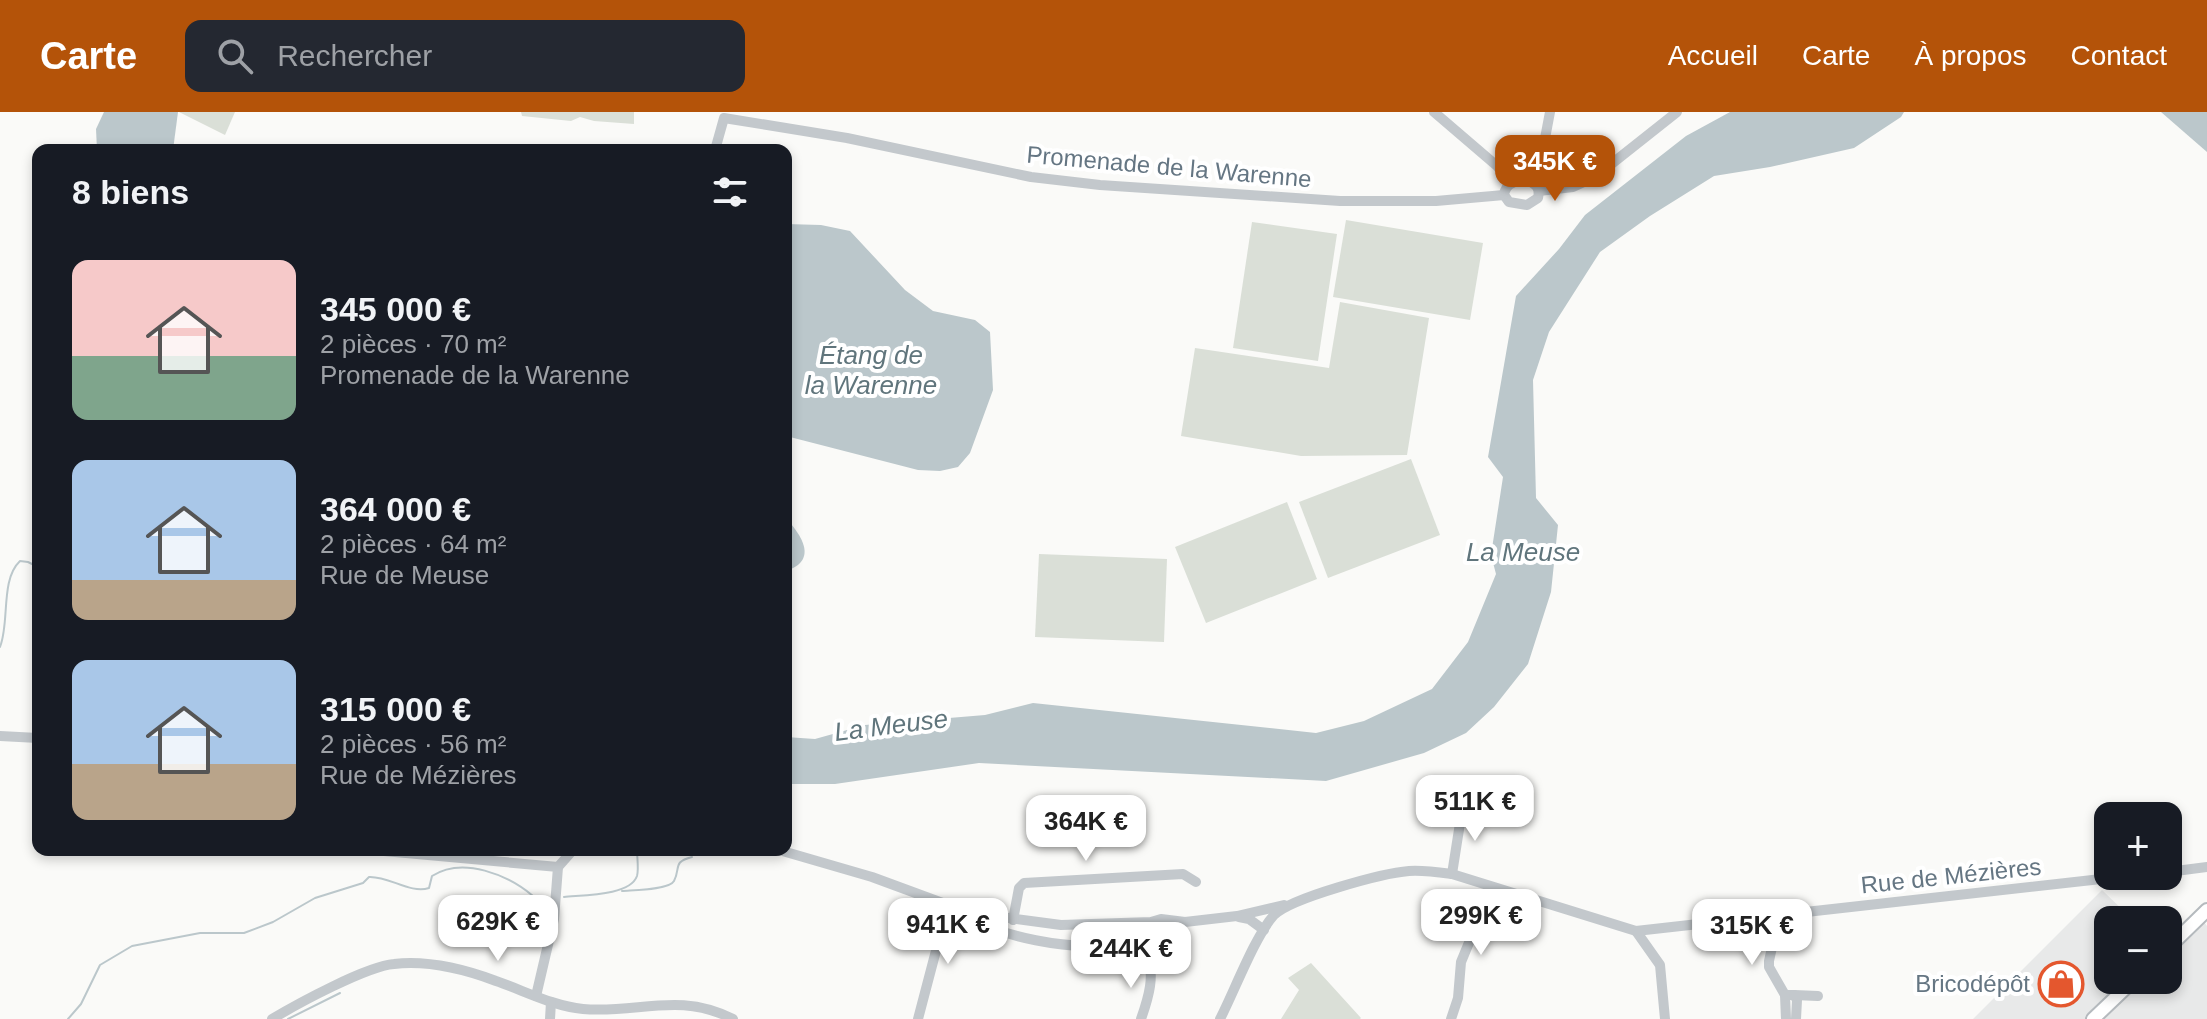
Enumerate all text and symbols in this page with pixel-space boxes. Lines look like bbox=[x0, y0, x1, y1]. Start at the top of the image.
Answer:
search box bbox=[185, 20, 745, 92]
icon: search bbox=[213, 34, 257, 78]
text: Carte bbox=[40, 35, 137, 77]
text: Rechercher bbox=[277, 39, 432, 72]
text: Accueil bbox=[1668, 40, 1758, 71]
text: Carte bbox=[1802, 40, 1870, 71]
text: À propos bbox=[1914, 40, 2027, 71]
text: Contact bbox=[2071, 40, 2167, 71]
pin: 345K € bbox=[1490, 135, 1620, 203]
street label: Promenade de la Warenne bbox=[1025, 141, 1313, 192]
text: 345K € bbox=[1513, 146, 1597, 176]
icon: filters bbox=[708, 170, 752, 214]
text: 8 biens bbox=[72, 173, 189, 211]
text: 345 000 € bbox=[320, 290, 471, 328]
icon: home bbox=[136, 292, 232, 388]
text: 2 pièces · 70 m² bbox=[320, 329, 506, 359]
water label: Étang de la Warenne bbox=[805, 340, 937, 400]
text: Promenade de la Warenne bbox=[320, 360, 630, 390]
text: 364 000 € bbox=[320, 490, 471, 528]
icon: home bbox=[136, 492, 232, 588]
text: 2 pièces · 64 m² bbox=[320, 529, 506, 559]
water label: La Meuse bbox=[1466, 537, 1580, 567]
text: Rue de Meuse bbox=[320, 560, 489, 590]
text: 315 000 € bbox=[320, 690, 471, 728]
icon: home bbox=[136, 692, 232, 788]
water label: La Meuse bbox=[833, 703, 949, 747]
text: 2 pièces · 56 m² bbox=[320, 729, 506, 759]
text: Rue de Mézières bbox=[320, 760, 517, 790]
pin: 511K € bbox=[1410, 775, 1540, 843]
text: 511K € bbox=[1434, 786, 1516, 816]
pin: 364K € bbox=[1021, 795, 1151, 863]
map controls bbox=[2094, 802, 2182, 994]
button: + bbox=[2094, 802, 2182, 890]
text: 364K € bbox=[1044, 806, 1128, 836]
street label: Rue de Mézières bbox=[1859, 853, 2043, 898]
pin: 299K € bbox=[1416, 889, 1546, 957]
pin: 629K € bbox=[433, 895, 563, 963]
pin: 941K € bbox=[883, 898, 1013, 966]
pin: 315K € bbox=[1687, 899, 1817, 967]
text: 299K € bbox=[1439, 900, 1523, 930]
text: 629K € bbox=[456, 906, 540, 936]
button: − bbox=[2094, 906, 2182, 994]
text: 941K € bbox=[906, 909, 990, 939]
text: 315K € bbox=[1710, 910, 1794, 940]
pin: 244K € bbox=[1066, 922, 1196, 990]
text: 244K € bbox=[1089, 933, 1173, 963]
shop icon: Bricodépôt bbox=[2037, 960, 2085, 1008]
place label: Bricodépôt bbox=[1915, 970, 2030, 997]

